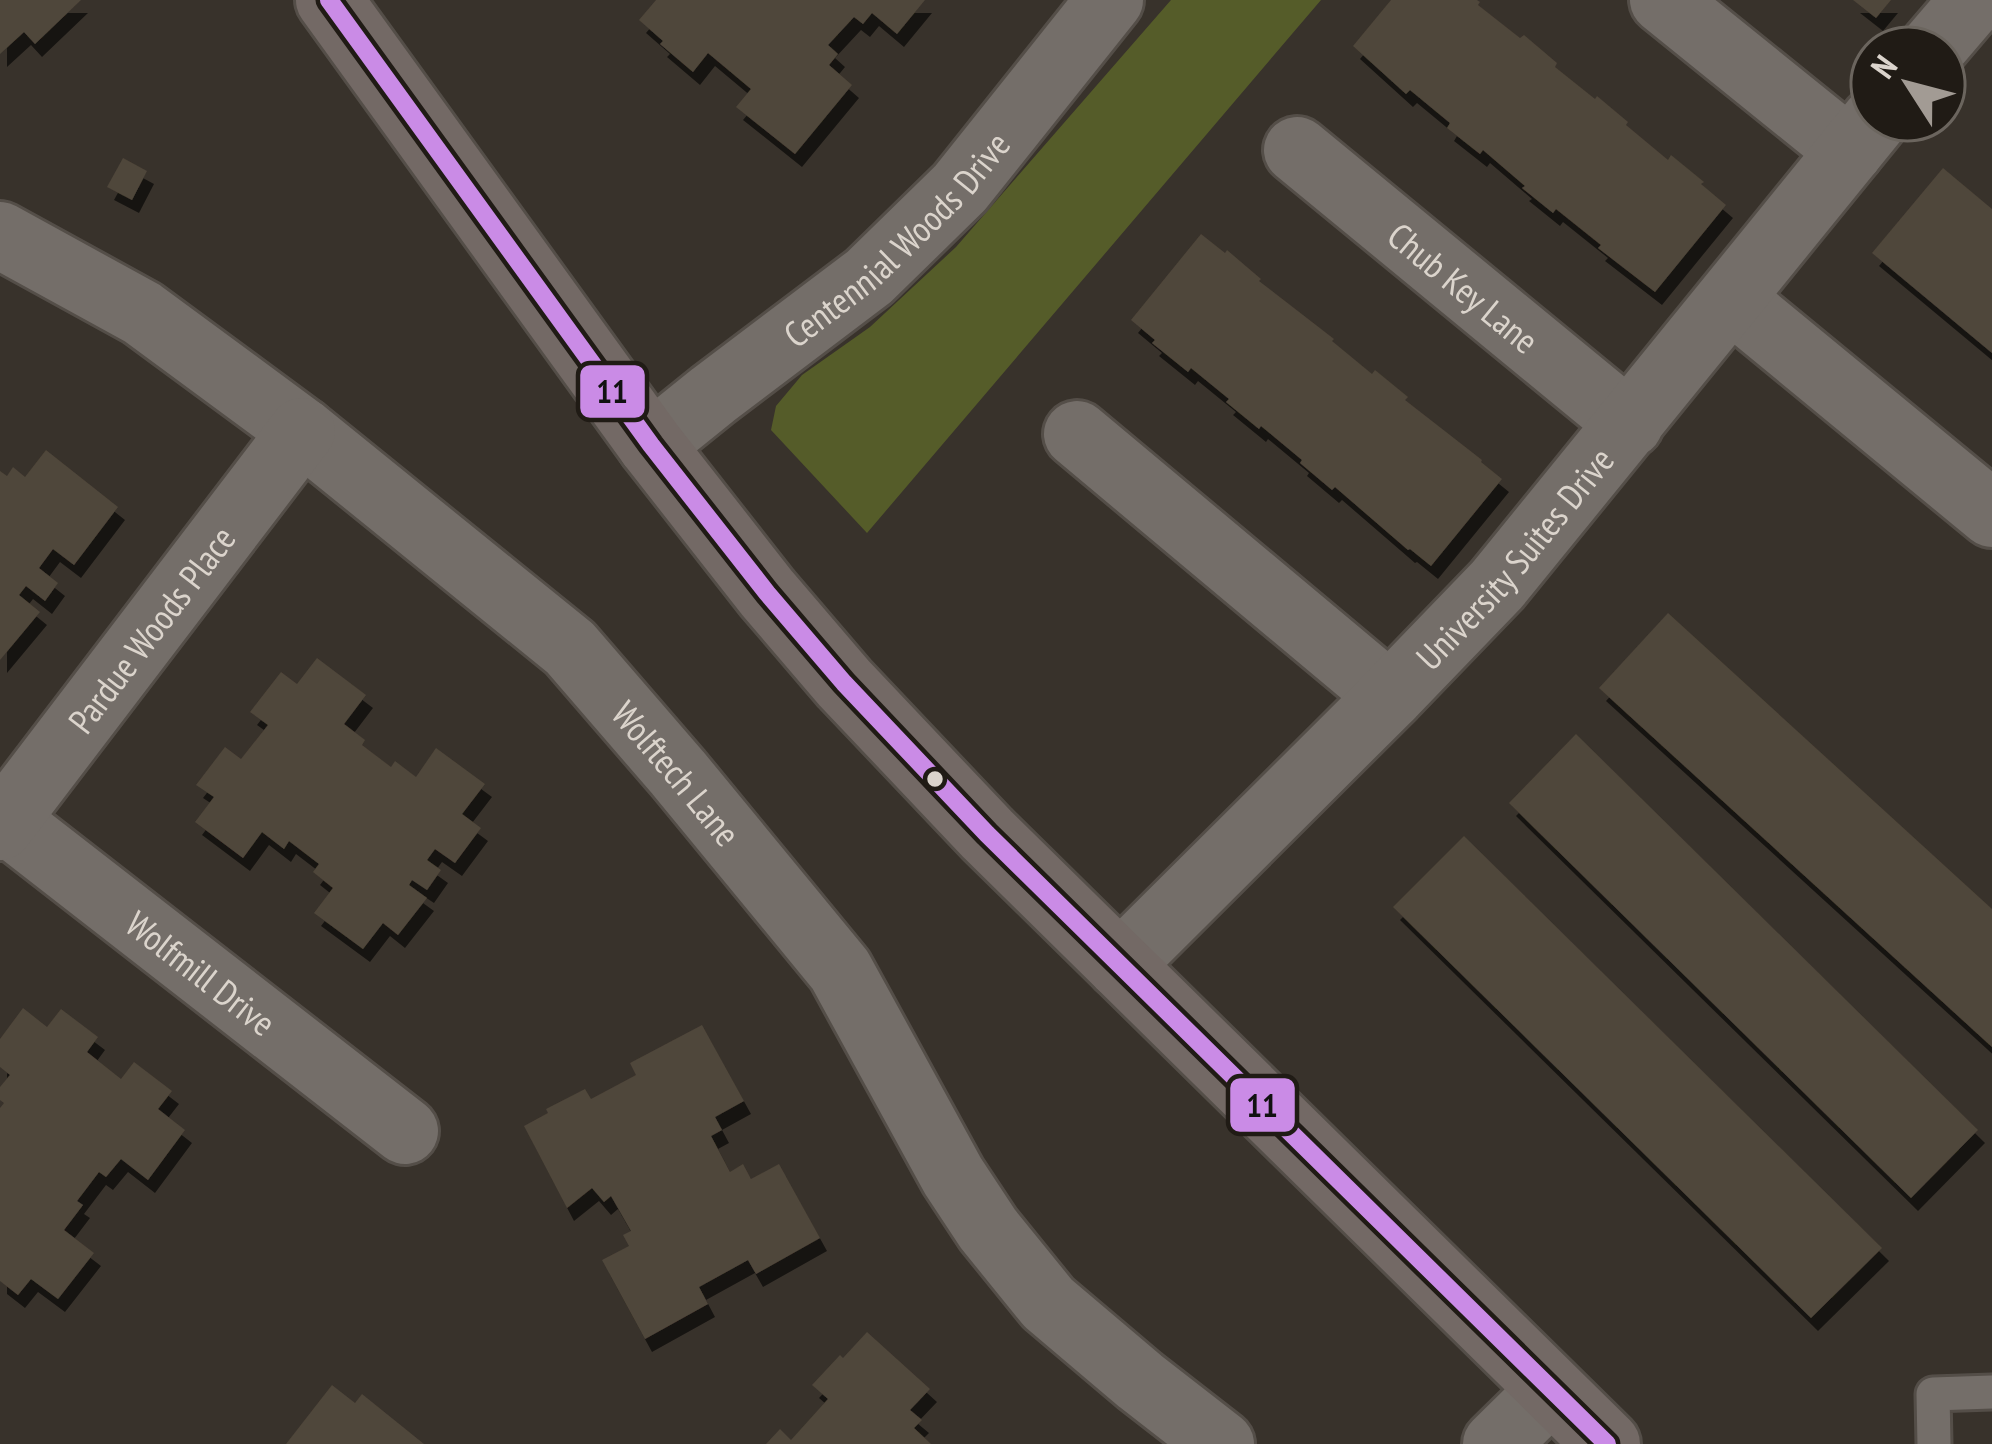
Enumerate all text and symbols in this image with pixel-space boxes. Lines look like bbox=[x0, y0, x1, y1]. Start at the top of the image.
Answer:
north arrow bbox=[1848, 24, 1968, 144]
text: N bbox=[1861, 46, 1906, 86]
street label: Centennial Woods Drive bbox=[774, 122, 1019, 357]
street label: Chub Key Lane bbox=[1379, 211, 1549, 363]
line badge: 11 bbox=[578, 363, 647, 420]
text: 11 bbox=[596, 369, 628, 412]
street label: University Suites Drive bbox=[1405, 437, 1623, 679]
street label: Pardue Woods Place bbox=[57, 516, 245, 742]
street label: Wolftech Lane bbox=[602, 690, 751, 855]
unlabelled marker bbox=[924, 768, 946, 790]
street label: Wolfmill Drive bbox=[117, 900, 286, 1046]
line badge: 11 bbox=[1228, 1076, 1297, 1134]
text: 11 bbox=[1246, 1083, 1278, 1126]

